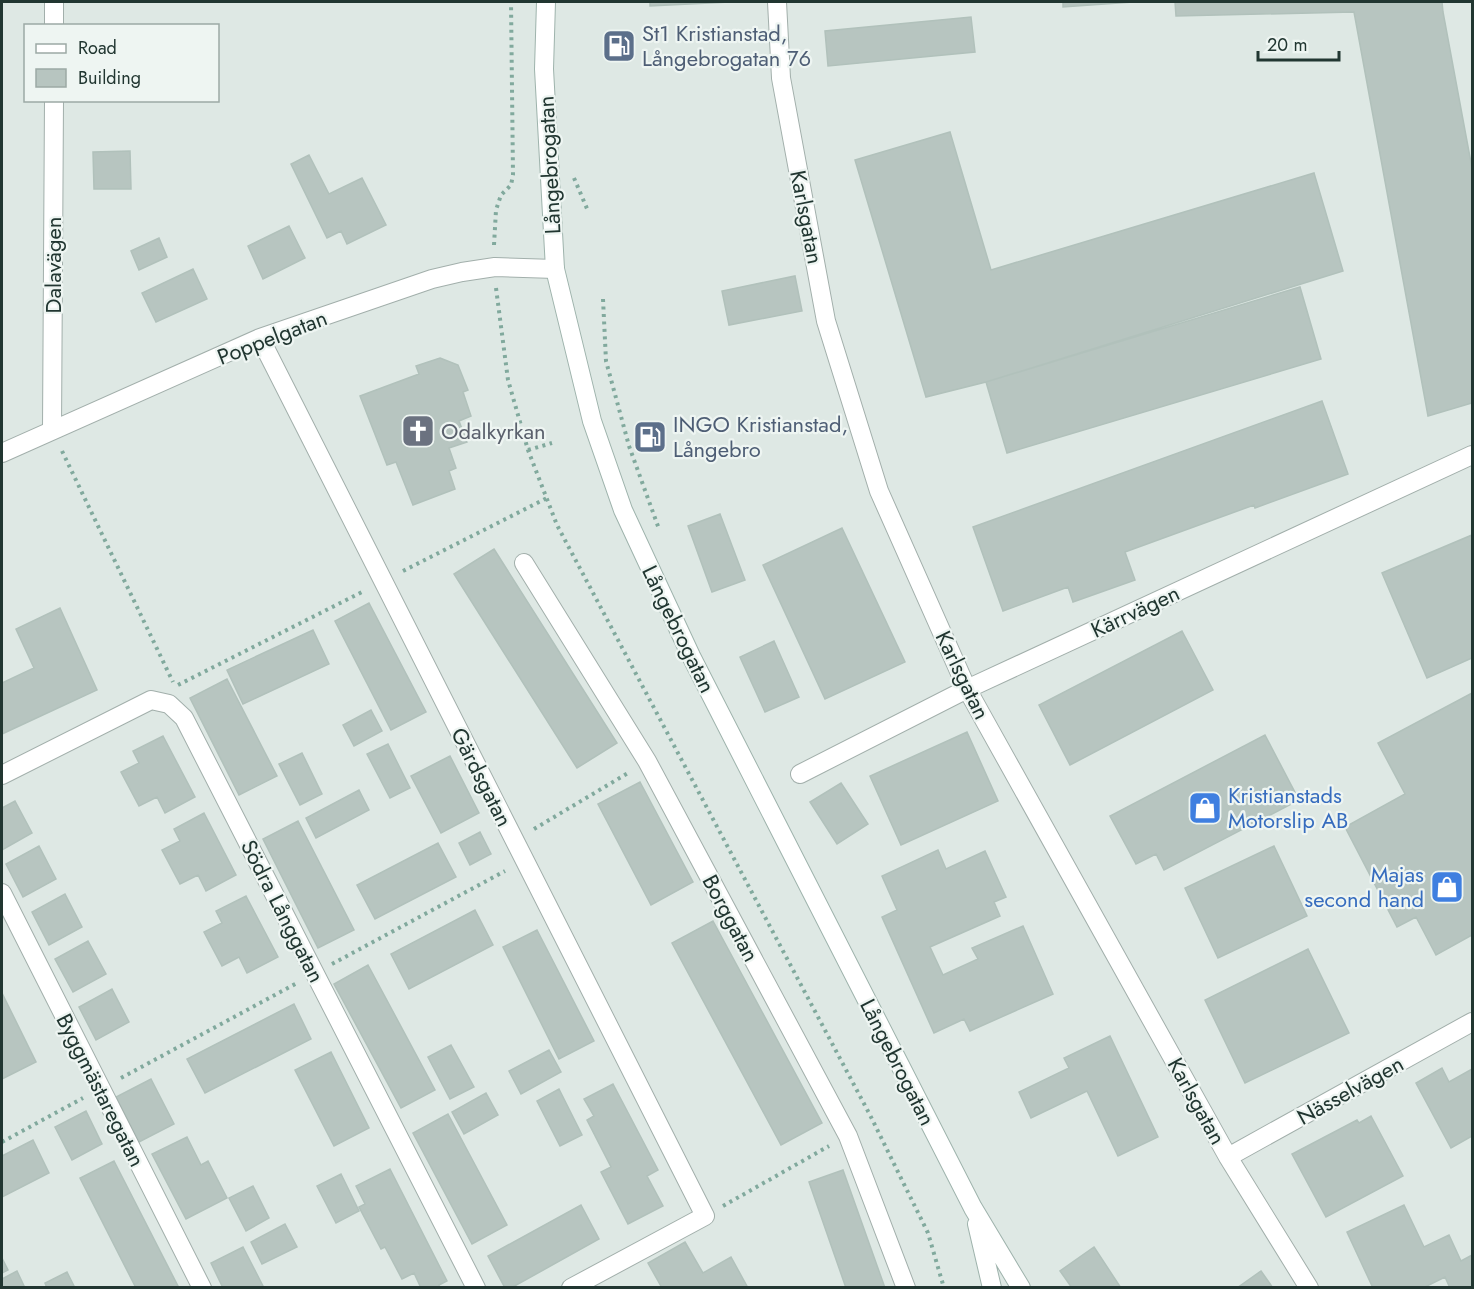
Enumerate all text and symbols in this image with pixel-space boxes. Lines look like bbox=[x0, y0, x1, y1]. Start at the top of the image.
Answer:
place label: St1 Kristianstad, Långebrogatan 76 bbox=[642, 17, 811, 74]
legend bbox=[24, 24, 219, 102]
scale bar bbox=[1258, 24, 1339, 62]
fuel station icon: St1 Kristianstad, Långebrogatan 76 bbox=[601, 28, 637, 64]
text: 20 m bbox=[1267, 32, 1307, 58]
text: Road bbox=[78, 35, 117, 61]
text: Building bbox=[78, 65, 141, 91]
street label: Långebrogatan bbox=[529, 95, 569, 235]
street label: Karlsgatan bbox=[782, 167, 832, 267]
street label: Dalavägen bbox=[37, 217, 69, 313]
street label: Poppelgatan bbox=[212, 301, 332, 373]
place label: INGO Kristianstad, Långebro bbox=[673, 408, 848, 465]
church icon: Odalkyrkan bbox=[400, 413, 436, 449]
place label: Odalkyrkan bbox=[441, 415, 546, 447]
fuel station icon: INGO Kristianstad, Långebro bbox=[632, 419, 668, 455]
street label: Långebrogatan bbox=[634, 560, 724, 698]
street label: Kärrvägen bbox=[1085, 577, 1185, 645]
street label: Karlsgatan bbox=[928, 625, 998, 725]
street label: Gärdsgatan bbox=[443, 722, 521, 832]
place label: Kristianstads Motorslip AB bbox=[1228, 779, 1348, 836]
shop icon: Kristianstads Motorslip AB bbox=[1187, 790, 1223, 826]
street label: Södra Långgatan bbox=[233, 834, 333, 988]
place label: Majas second hand bbox=[1304, 858, 1424, 915]
street label: Borggatan bbox=[695, 869, 767, 967]
shop icon: Majas second hand bbox=[1429, 869, 1465, 905]
street label: Långebrogatan bbox=[852, 993, 944, 1131]
street label: Byggmästaregatan bbox=[49, 1008, 153, 1172]
street label: Nässelvägen bbox=[1291, 1047, 1409, 1133]
street label: Karlsgatan bbox=[1160, 1052, 1234, 1150]

